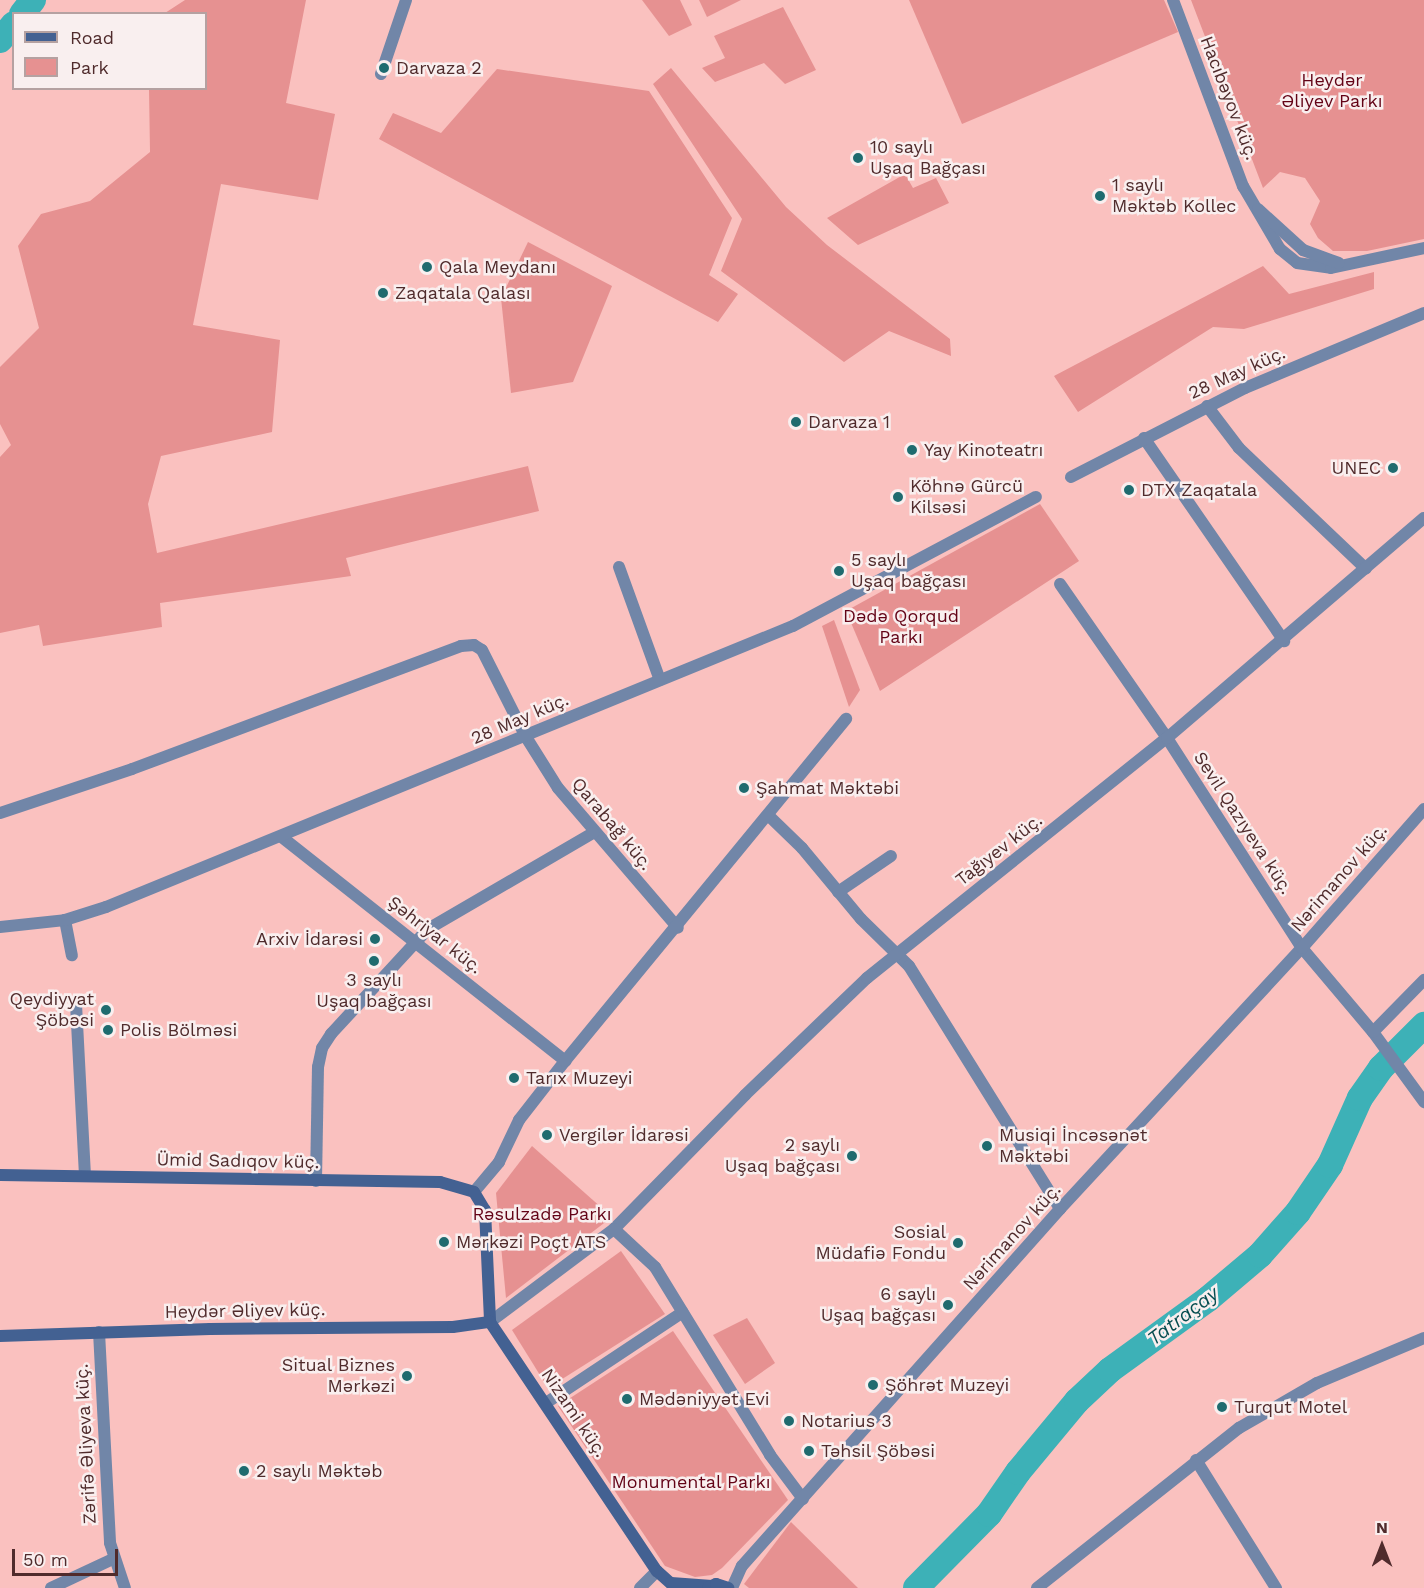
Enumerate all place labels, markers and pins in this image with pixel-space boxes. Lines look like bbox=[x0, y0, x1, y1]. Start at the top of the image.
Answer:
place label: Darvaza 2 bbox=[396, 57, 482, 79]
marker: Darvaza 2 bbox=[377, 61, 391, 75]
place label: 10 saylı Uşaq Bağçası bbox=[870, 137, 986, 180]
marker: 10 saylı Uşaq Bağçası bbox=[851, 151, 865, 165]
place label: 1 saylı Məktəb Kollec bbox=[1112, 175, 1236, 218]
marker: 1 saylı Məktəb Kollec bbox=[1093, 189, 1107, 203]
place label: Qala Meydanı bbox=[439, 256, 556, 278]
marker: Qala Meydanı bbox=[420, 260, 434, 274]
place label: Zaqatala Qalası bbox=[395, 282, 531, 304]
marker: Zaqatala Qalası bbox=[376, 286, 390, 300]
place label: Darvaza 1 bbox=[808, 411, 891, 433]
marker: Darvaza 1 bbox=[789, 415, 803, 429]
place label: Yay Kinoteatrı bbox=[924, 439, 1044, 461]
marker: Yay Kinoteatrı bbox=[905, 443, 919, 457]
place label: UNEC bbox=[1331, 457, 1381, 479]
marker: UNEC bbox=[1386, 461, 1400, 475]
place label: Köhnə Gürcü Kilsəsi bbox=[910, 476, 1023, 518]
place label: DTX Zaqatala bbox=[1141, 479, 1257, 501]
marker: DTX Zaqatala bbox=[1122, 483, 1136, 497]
marker: Köhnə Gürcü Kilsəsi bbox=[891, 490, 905, 504]
place label: 5 saylı Uşaq bağçası bbox=[851, 550, 966, 592]
marker: 5 saylı Uşaq bağçası bbox=[832, 564, 846, 578]
place label: Şahmat Məktəbi bbox=[756, 777, 899, 799]
marker: Şahmat Məktəbi bbox=[737, 781, 751, 795]
place label: Arxiv İdarəsi bbox=[256, 928, 363, 950]
marker: Arxiv İdarəsi bbox=[368, 932, 382, 946]
marker: 3 saylı Uşaq bağçası bbox=[367, 954, 381, 968]
place label: 3 saylı Uşaq bağçası bbox=[316, 970, 432, 1012]
place label: Qeydiyyat Şöbəsi bbox=[10, 989, 94, 1032]
marker: Qeydiyyat Şöbəsi bbox=[99, 1003, 113, 1017]
place label: Polis Bölməsi bbox=[120, 1019, 237, 1041]
marker: Polis Bölməsi bbox=[101, 1023, 115, 1037]
place label: Tarıx Muzeyi bbox=[526, 1067, 633, 1089]
marker: Tarıx Muzeyi bbox=[507, 1071, 521, 1085]
place label: Vergilər İdarəsi bbox=[559, 1124, 689, 1146]
place label: Musiqi İncəsənət Məktəbi bbox=[999, 1125, 1147, 1168]
marker: Vergilər İdarəsi bbox=[540, 1128, 554, 1142]
place label: 2 saylı Uşaq bağçası bbox=[725, 1135, 840, 1178]
marker: Musiqi İncəsənət Məktəbi bbox=[980, 1139, 994, 1153]
marker: 2 saylı Uşaq bağçası bbox=[845, 1149, 859, 1163]
place label: Sosial Müdafiə Fondu bbox=[816, 1222, 946, 1264]
place label: Mərkəzi Poçt ATS bbox=[456, 1231, 607, 1253]
marker: Mərkəzi Poçt ATS bbox=[437, 1235, 451, 1249]
marker: Sosial Müdafiə Fondu bbox=[951, 1236, 965, 1250]
place label: 6 saylı Uşaq bağçası bbox=[821, 1284, 936, 1326]
marker: 6 saylı Uşaq bağçası bbox=[941, 1298, 955, 1312]
place label: Situal Biznes Mərkəzi bbox=[281, 1355, 395, 1398]
marker: Situal Biznes Mərkəzi bbox=[400, 1369, 414, 1383]
place label: Şöhrət Muzeyi bbox=[885, 1374, 1009, 1396]
marker: Şöhrət Muzeyi bbox=[866, 1378, 880, 1392]
place label: Mədəniyyət Evi bbox=[639, 1388, 770, 1410]
marker: Mədəniyyət Evi bbox=[620, 1392, 634, 1406]
place label: Turqut Motel bbox=[1234, 1396, 1347, 1418]
marker: Turqut Motel bbox=[1215, 1400, 1229, 1414]
place label: Notarius 3 bbox=[801, 1410, 892, 1432]
marker: Notarius 3 bbox=[782, 1414, 796, 1428]
place label: Təhsil Şöbəsi bbox=[821, 1440, 936, 1462]
marker: Təhsil Şöbəsi bbox=[802, 1444, 816, 1458]
place label: 2 saylı Məktəb bbox=[256, 1460, 382, 1482]
marker: 2 saylı Məktəb bbox=[237, 1464, 251, 1478]

